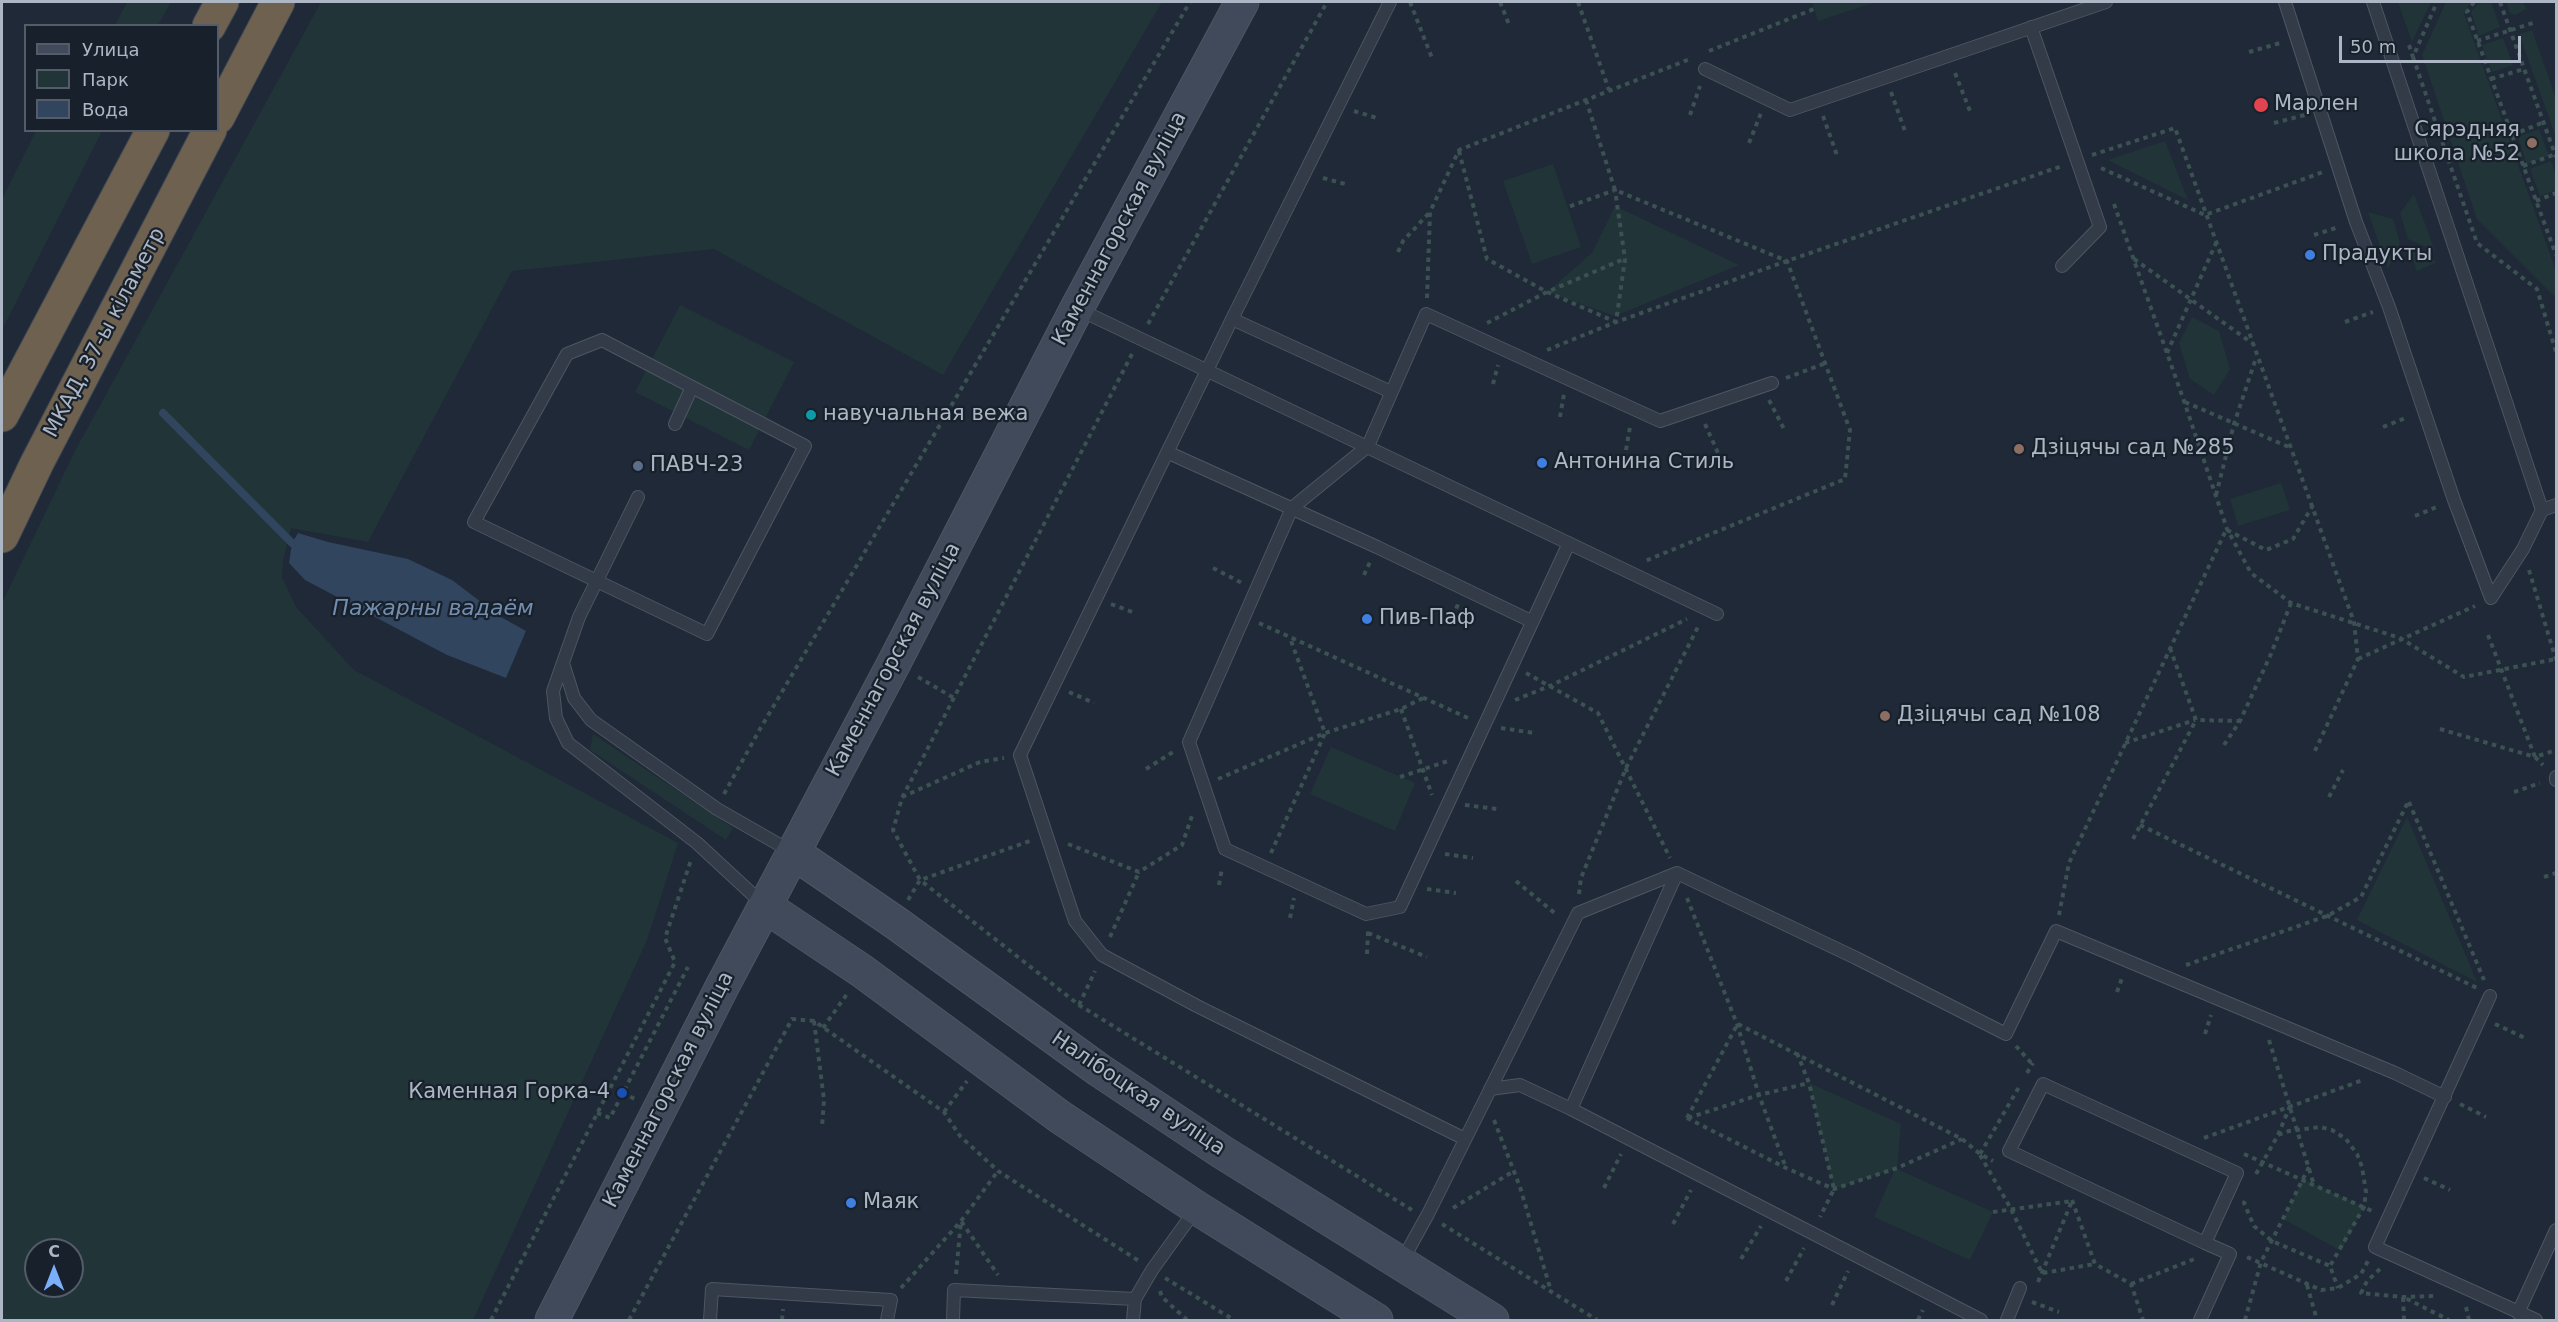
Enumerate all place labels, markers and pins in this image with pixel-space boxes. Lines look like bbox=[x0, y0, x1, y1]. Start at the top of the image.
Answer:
place label: Марлен bbox=[2274, 92, 2358, 118]
marker: Марлен bbox=[2252, 96, 2270, 114]
place label: Сярэдняя школа №52 bbox=[2394, 118, 2520, 168]
marker: Сярэдняя школа №52 bbox=[2525, 136, 2539, 150]
place label: Прадукты bbox=[2322, 242, 2432, 268]
marker: Прадукты bbox=[2303, 248, 2317, 262]
place label: навучальная вежа bbox=[823, 402, 1028, 428]
marker: навучальная вежа bbox=[804, 408, 818, 422]
place label: Дзіцячы сад №285 bbox=[2031, 436, 2235, 462]
marker: Дзіцячы сад №285 bbox=[2012, 442, 2026, 456]
place label: Антонина Стиль bbox=[1554, 450, 1734, 476]
place label: ПАВЧ-23 bbox=[650, 453, 743, 479]
marker: Антонина Стиль bbox=[1535, 456, 1549, 470]
marker: ПАВЧ-23 bbox=[631, 459, 645, 473]
place label: Пив-Паф bbox=[1379, 606, 1475, 632]
marker: Пив-Паф bbox=[1360, 612, 1374, 626]
place label: Дзіцячы сад №108 bbox=[1897, 703, 2101, 729]
marker: Дзіцячы сад №108 bbox=[1878, 709, 1892, 723]
place label: Каменная Горка-4 bbox=[408, 1080, 610, 1106]
marker: Каменная Горка-4 bbox=[615, 1086, 629, 1100]
place label: Маяк bbox=[863, 1190, 919, 1216]
marker: Маяк bbox=[844, 1196, 858, 1210]

